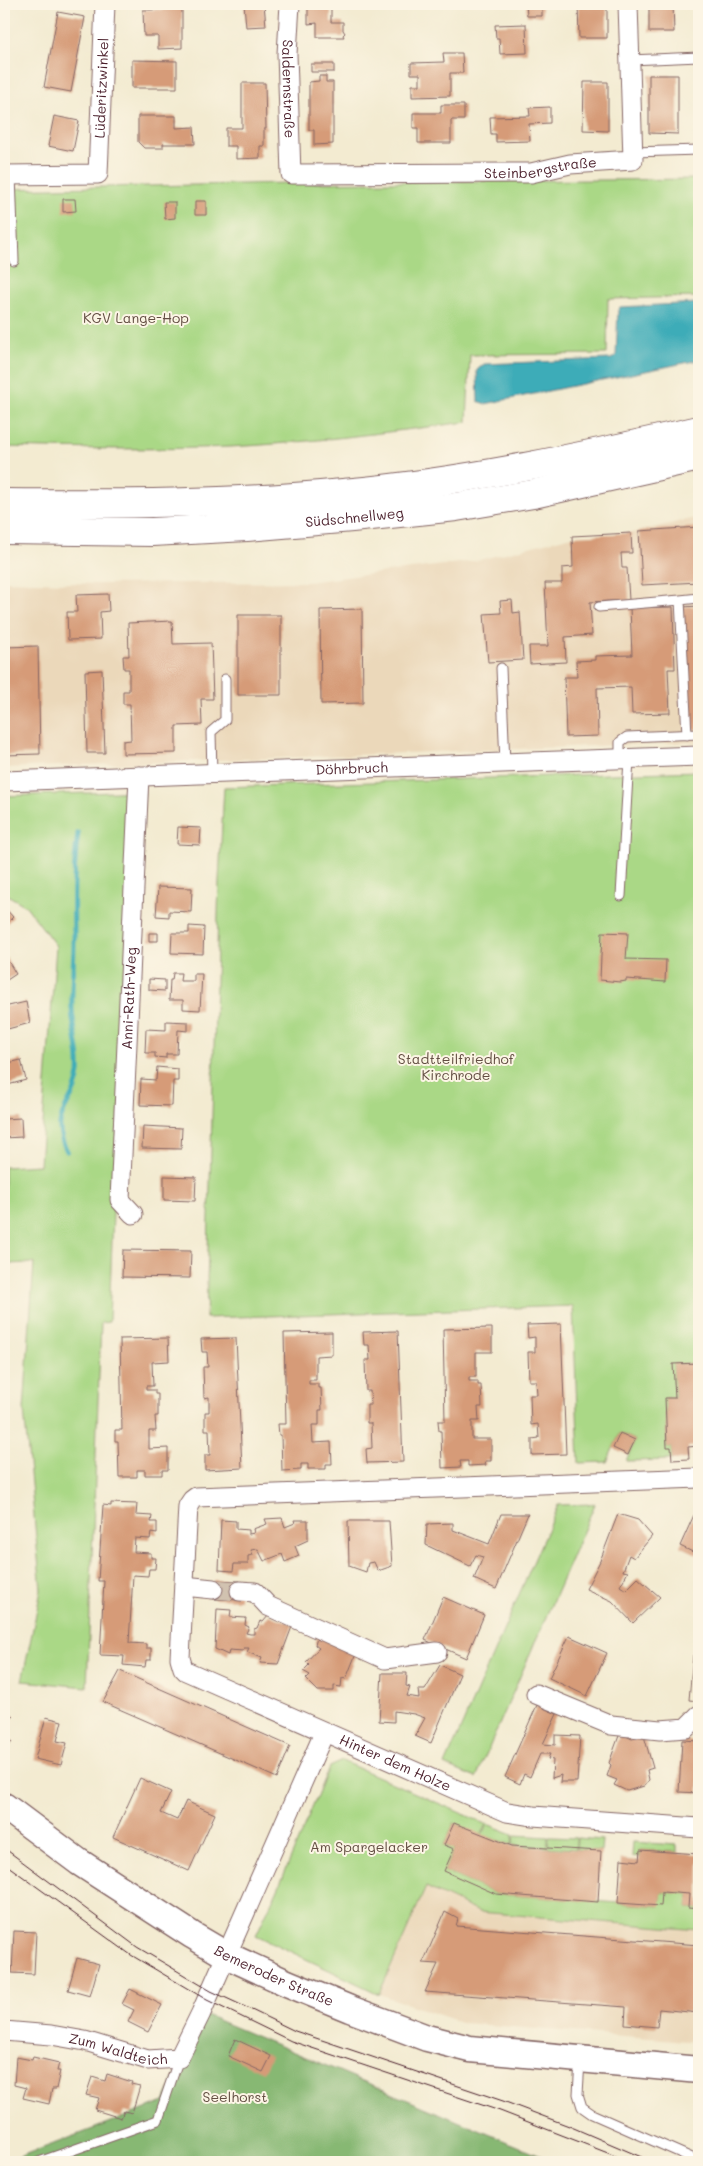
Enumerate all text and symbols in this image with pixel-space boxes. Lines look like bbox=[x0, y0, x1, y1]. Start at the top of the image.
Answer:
street label: Lüderitzwinkel bbox=[89, 37, 113, 139]
street label: Saldernstraße bbox=[278, 39, 300, 139]
street label: Steinbergstraße bbox=[484, 152, 597, 183]
park label: KGV Lange-Hop bbox=[83, 308, 189, 327]
street label: Südschnellweg bbox=[305, 503, 404, 531]
street label: Döhrbruch bbox=[315, 757, 388, 779]
street label: Anni-Rath-Weg bbox=[117, 947, 140, 1050]
park label: Stadtteilfriedhof Kirchrode bbox=[398, 1049, 515, 1084]
street label: Hinter dem Holze bbox=[337, 1730, 454, 1795]
park label: Am Spargelacker bbox=[310, 1837, 428, 1856]
street label: Bemeroder Straße bbox=[211, 1940, 337, 2010]
street label: Zum Waldteich bbox=[67, 2028, 168, 2069]
park label: Seelhorst bbox=[203, 2087, 267, 2106]

